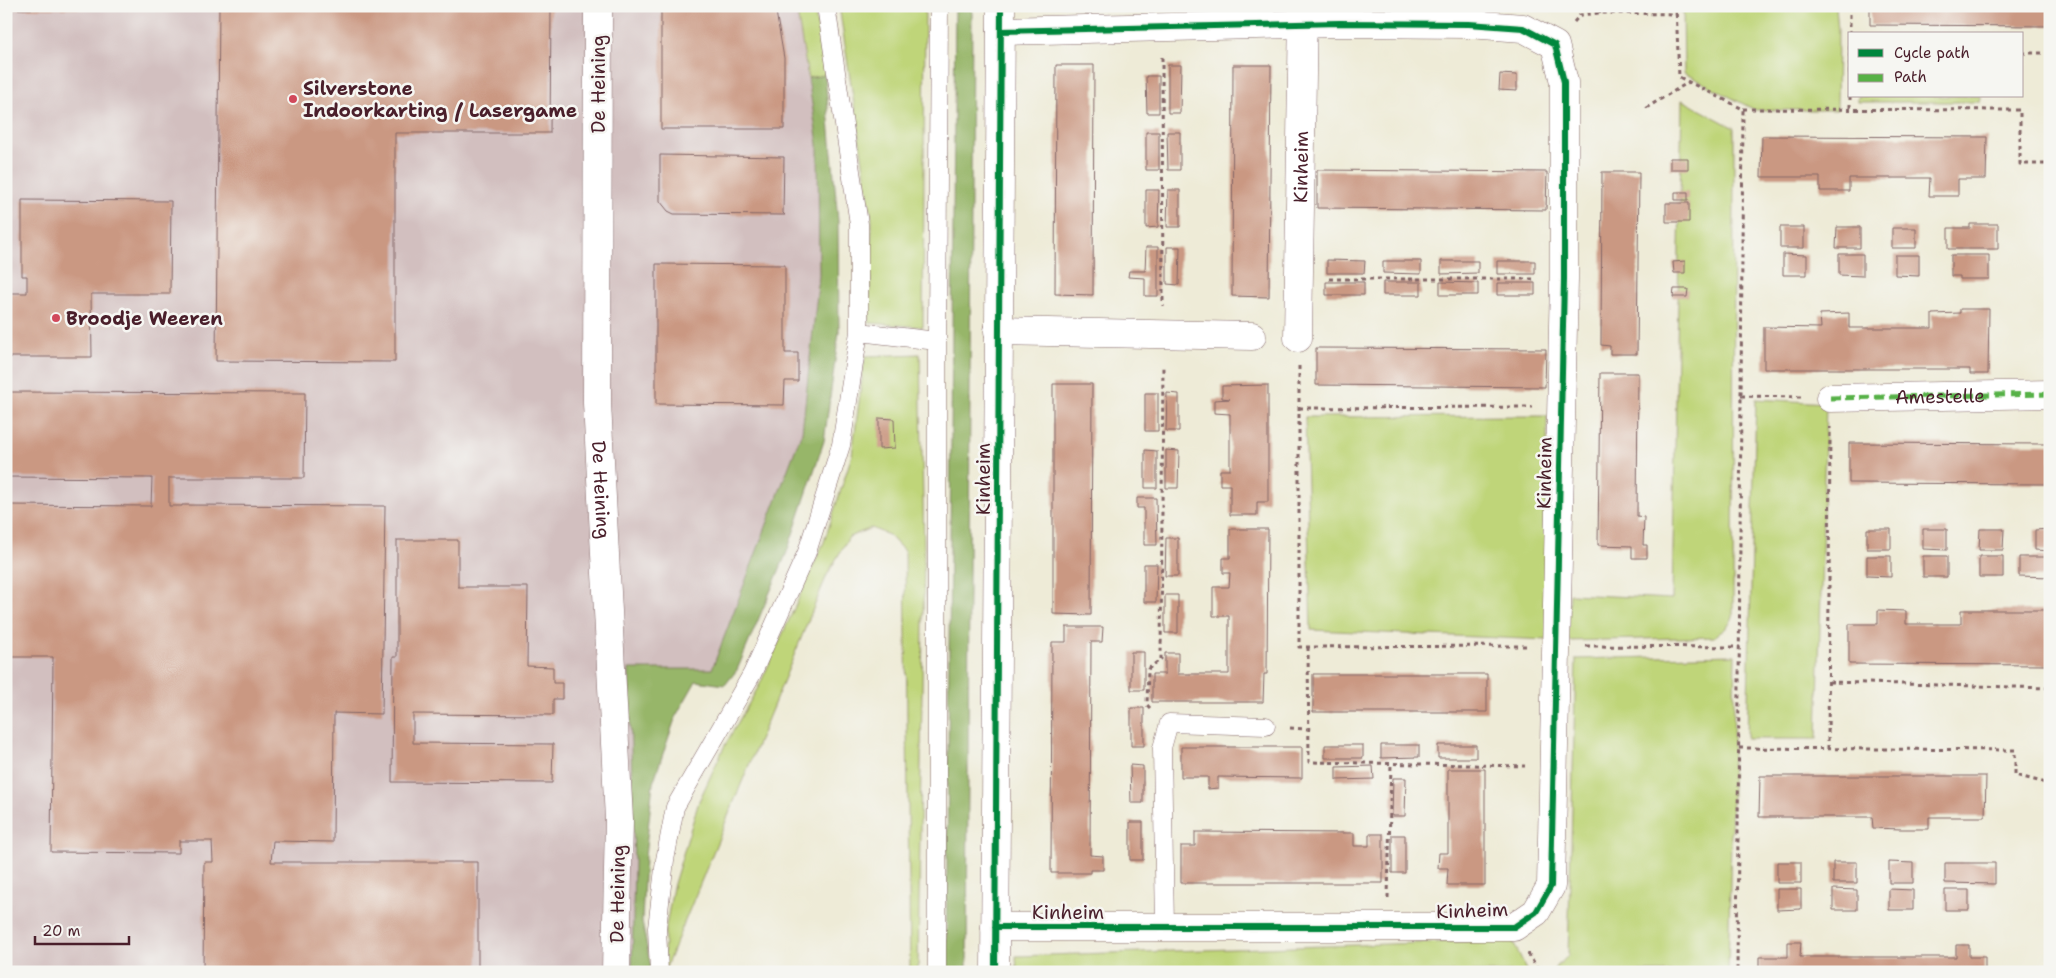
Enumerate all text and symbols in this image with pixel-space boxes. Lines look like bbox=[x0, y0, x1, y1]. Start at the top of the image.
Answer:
legend bbox=[1848, 32, 2024, 98]
street label: De Heining bbox=[586, 35, 611, 133]
text: Cycle path bbox=[1894, 43, 1970, 63]
text: Path bbox=[1894, 67, 1927, 87]
place label: Silverstone Indoorkarting / Lasergame bbox=[303, 76, 577, 123]
marker: Silverstone Indoorkarting / Lasergame bbox=[287, 93, 299, 105]
street label: Kinheim bbox=[1288, 131, 1314, 203]
place label: Broodje Weeren bbox=[66, 306, 223, 331]
marker: Broodje Weeren bbox=[50, 312, 62, 324]
street label: Amestelle bbox=[1895, 383, 1985, 410]
street label: Kinheim bbox=[1531, 437, 1558, 509]
street label: De Heining bbox=[586, 440, 616, 540]
street label: Kinheim bbox=[971, 443, 996, 515]
street label: De Heining bbox=[604, 845, 631, 943]
street label: Kinheim bbox=[1435, 897, 1509, 924]
street label: Kinheim bbox=[1032, 900, 1104, 925]
scale bar bbox=[35, 913, 129, 945]
text: 20 m bbox=[42, 921, 81, 941]

